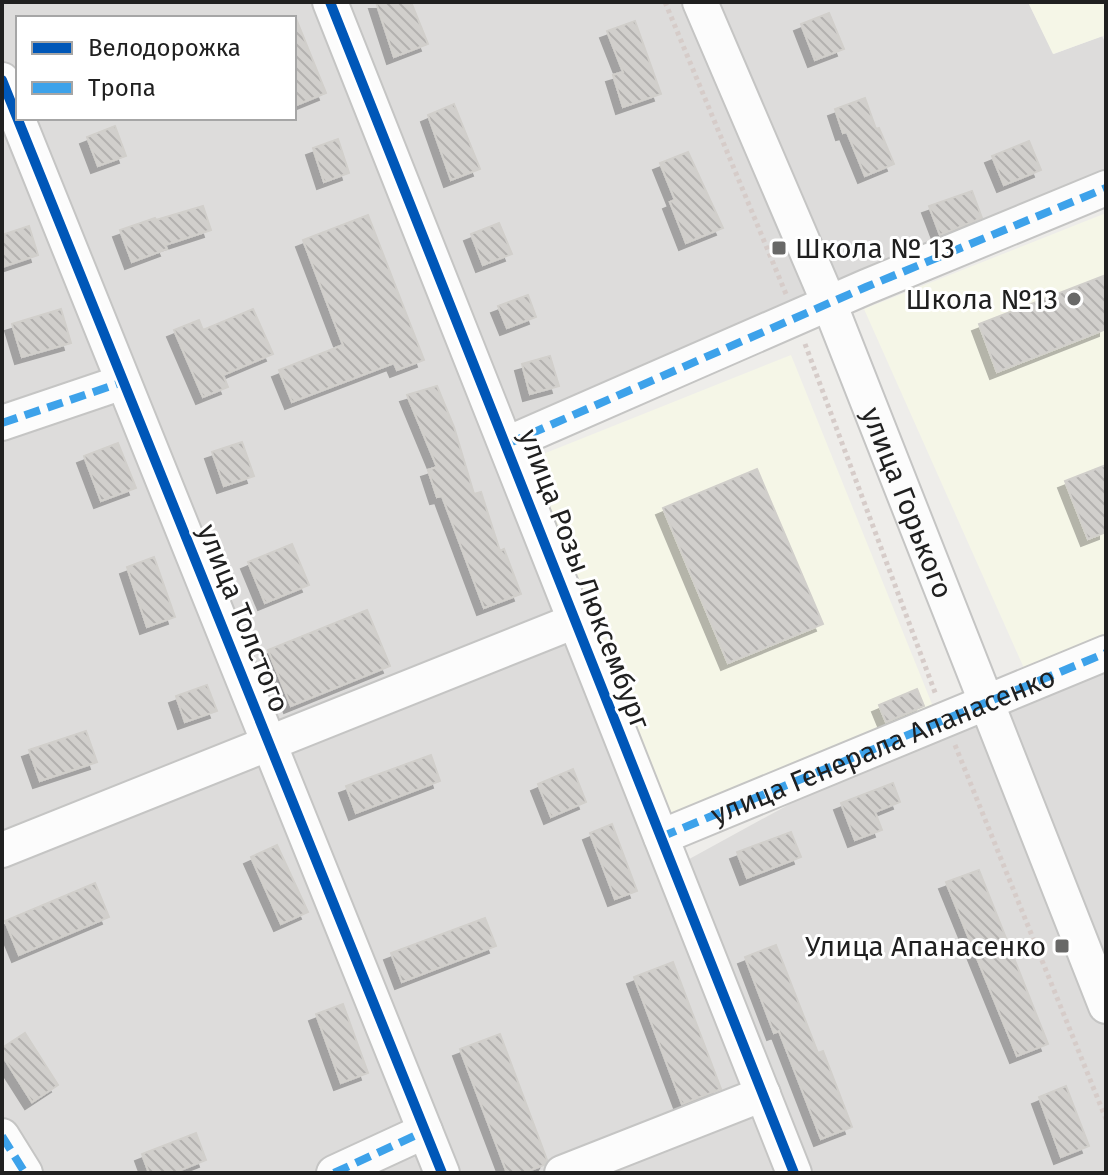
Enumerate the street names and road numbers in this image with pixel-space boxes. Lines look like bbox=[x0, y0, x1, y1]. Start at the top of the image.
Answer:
street label: улица Горького bbox=[855, 402, 960, 603]
street label: улица Розы Люксембург bbox=[512, 425, 657, 734]
street label: улица Толстого bbox=[191, 519, 296, 717]
street label: улица Генерала Апанасенко bbox=[706, 660, 1060, 832]

